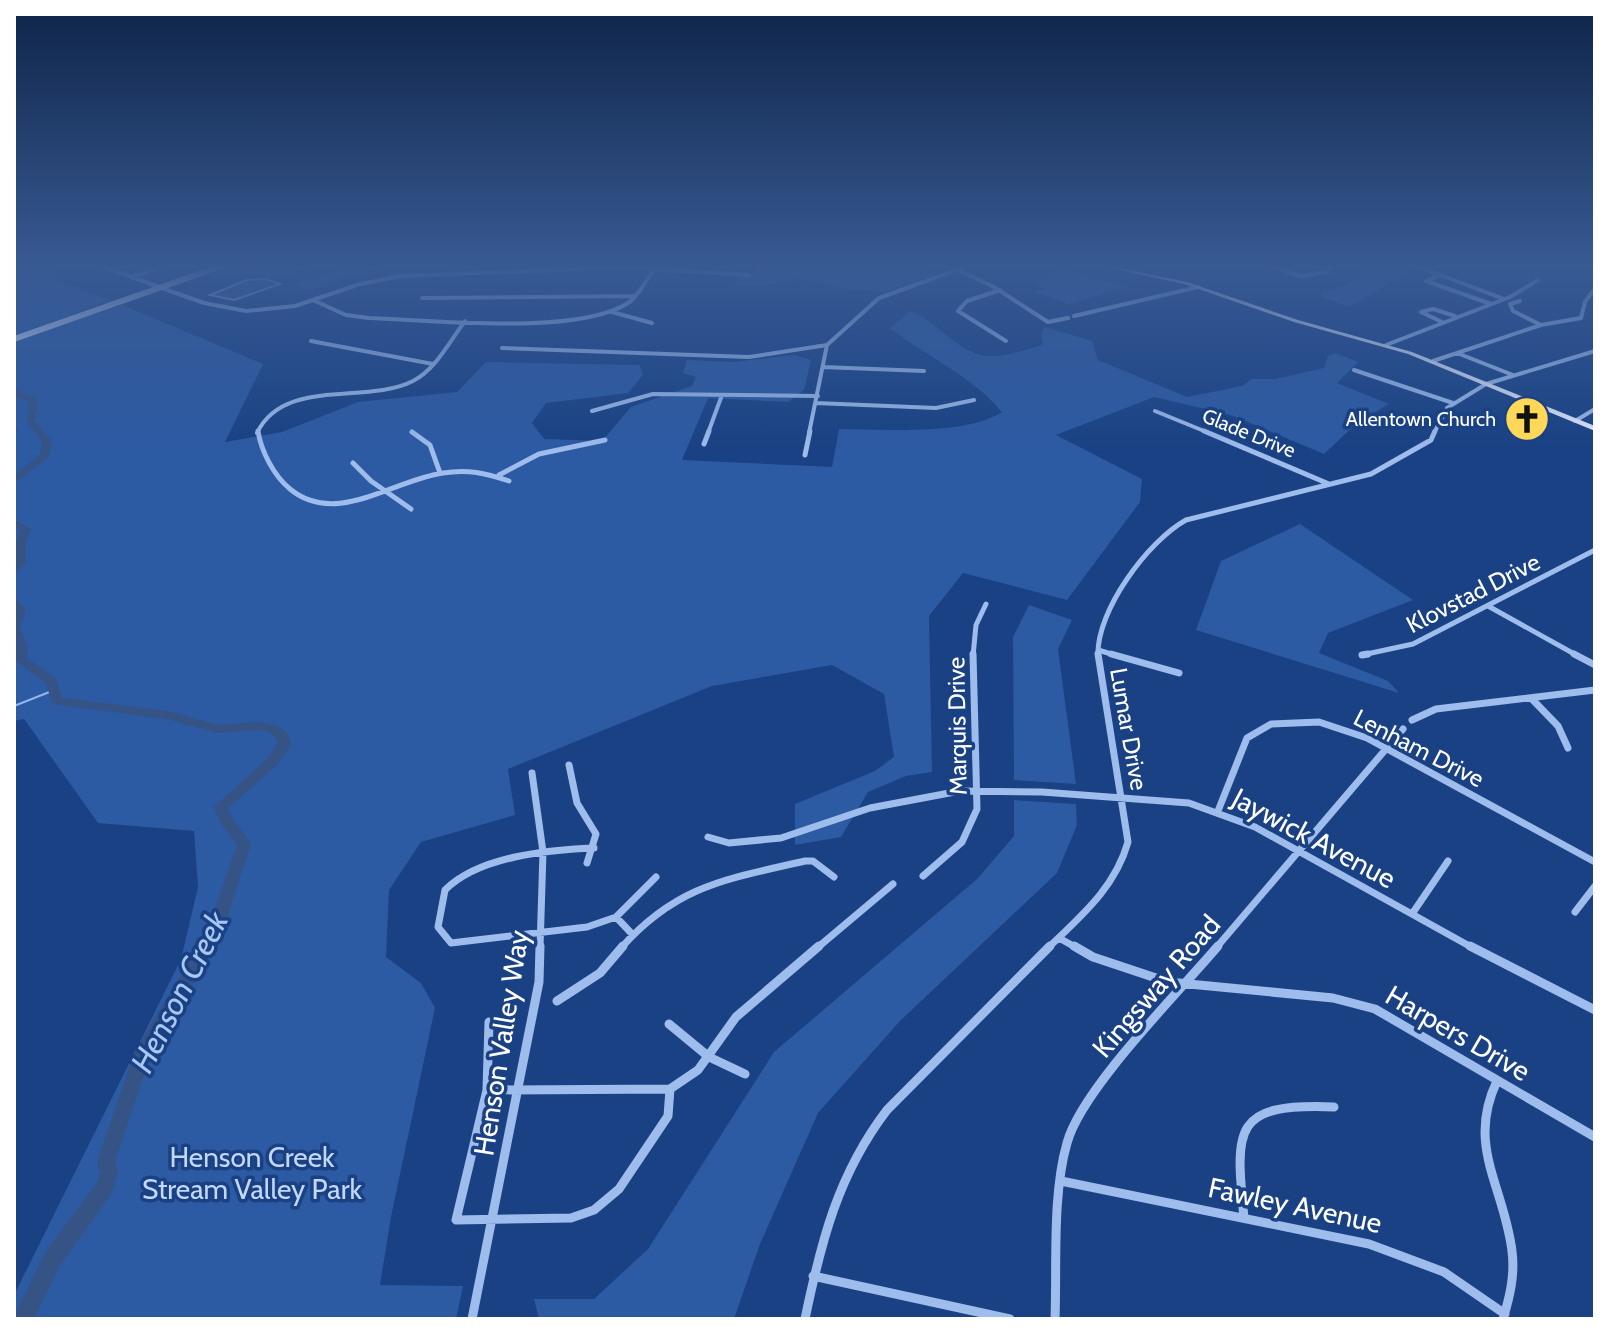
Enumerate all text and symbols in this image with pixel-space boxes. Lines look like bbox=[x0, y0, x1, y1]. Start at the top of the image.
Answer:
church icon: Allentown Church bbox=[1503, 395, 1551, 443]
street label: Glade Drive bbox=[1199, 403, 1299, 463]
place label: Allentown Church bbox=[1346, 407, 1496, 431]
street label: Klovstad Drive bbox=[1401, 547, 1545, 639]
street label: Marquis Drive bbox=[941, 657, 973, 795]
street label: Lumar Drive bbox=[1104, 666, 1154, 792]
street label: Lenham Drive bbox=[1349, 703, 1489, 793]
street label: Jaywick Avenue bbox=[1225, 780, 1402, 895]
water label: Henson Creek bbox=[122, 904, 237, 1079]
street label: Kingsway Road bbox=[1085, 908, 1227, 1064]
street label: Henson Valley Way bbox=[466, 928, 536, 1158]
street label: Harpers Drive bbox=[1380, 978, 1536, 1088]
park label: Henson Creek Stream Valley Park bbox=[142, 1140, 362, 1206]
street label: Fawley Avenue bbox=[1205, 1170, 1385, 1240]

